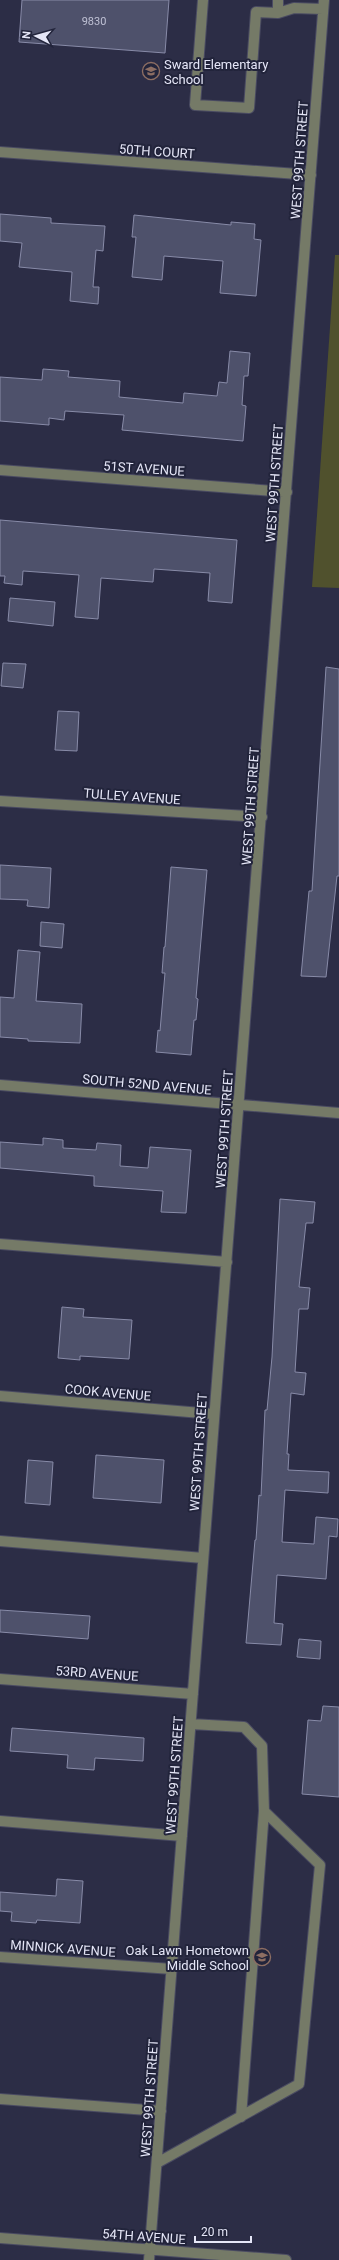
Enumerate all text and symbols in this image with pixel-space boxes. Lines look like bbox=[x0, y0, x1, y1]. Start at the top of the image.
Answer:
house number: 9830 bbox=[82, 15, 106, 28]
north arrow bbox=[16, 16, 56, 56]
text: N bbox=[20, 30, 33, 40]
place label: Sward Elementary School bbox=[164, 57, 268, 87]
school or university icon: Sward Elementary School bbox=[141, 61, 161, 81]
street label: WEST 99TH STREET bbox=[288, 100, 311, 220]
street label: 50TH COURT bbox=[119, 141, 196, 162]
street label: WEST 99TH STREET bbox=[263, 423, 286, 543]
street label: 51ST AVENUE bbox=[103, 458, 185, 479]
street label: WEST 99TH STREET bbox=[239, 746, 262, 866]
street label: TULLEY AVENUE bbox=[83, 786, 181, 807]
street label: WEST 99TH STREET bbox=[213, 1069, 236, 1189]
street label: SOUTH 52ND AVENUE bbox=[82, 1071, 212, 1098]
street label: COOK AVENUE bbox=[64, 1381, 152, 1404]
street label: WEST 99TH STREET bbox=[187, 1392, 210, 1512]
street label: 53RD AVENUE bbox=[55, 1663, 139, 1684]
street label: WEST 99TH STREET bbox=[163, 1715, 186, 1835]
street label: MINNICK AVENUE bbox=[10, 1937, 116, 1960]
place label: Oak Lawn Hometown Middle School bbox=[125, 1943, 249, 1973]
school or university icon: Oak Lawn Hometown Middle School bbox=[252, 1947, 272, 1967]
street label: WEST 99TH STREET bbox=[138, 2038, 161, 2158]
scale bar bbox=[195, 2218, 251, 2244]
text: 20 m bbox=[201, 2225, 228, 2239]
street label: 54TH AVENUE bbox=[102, 2226, 186, 2247]

